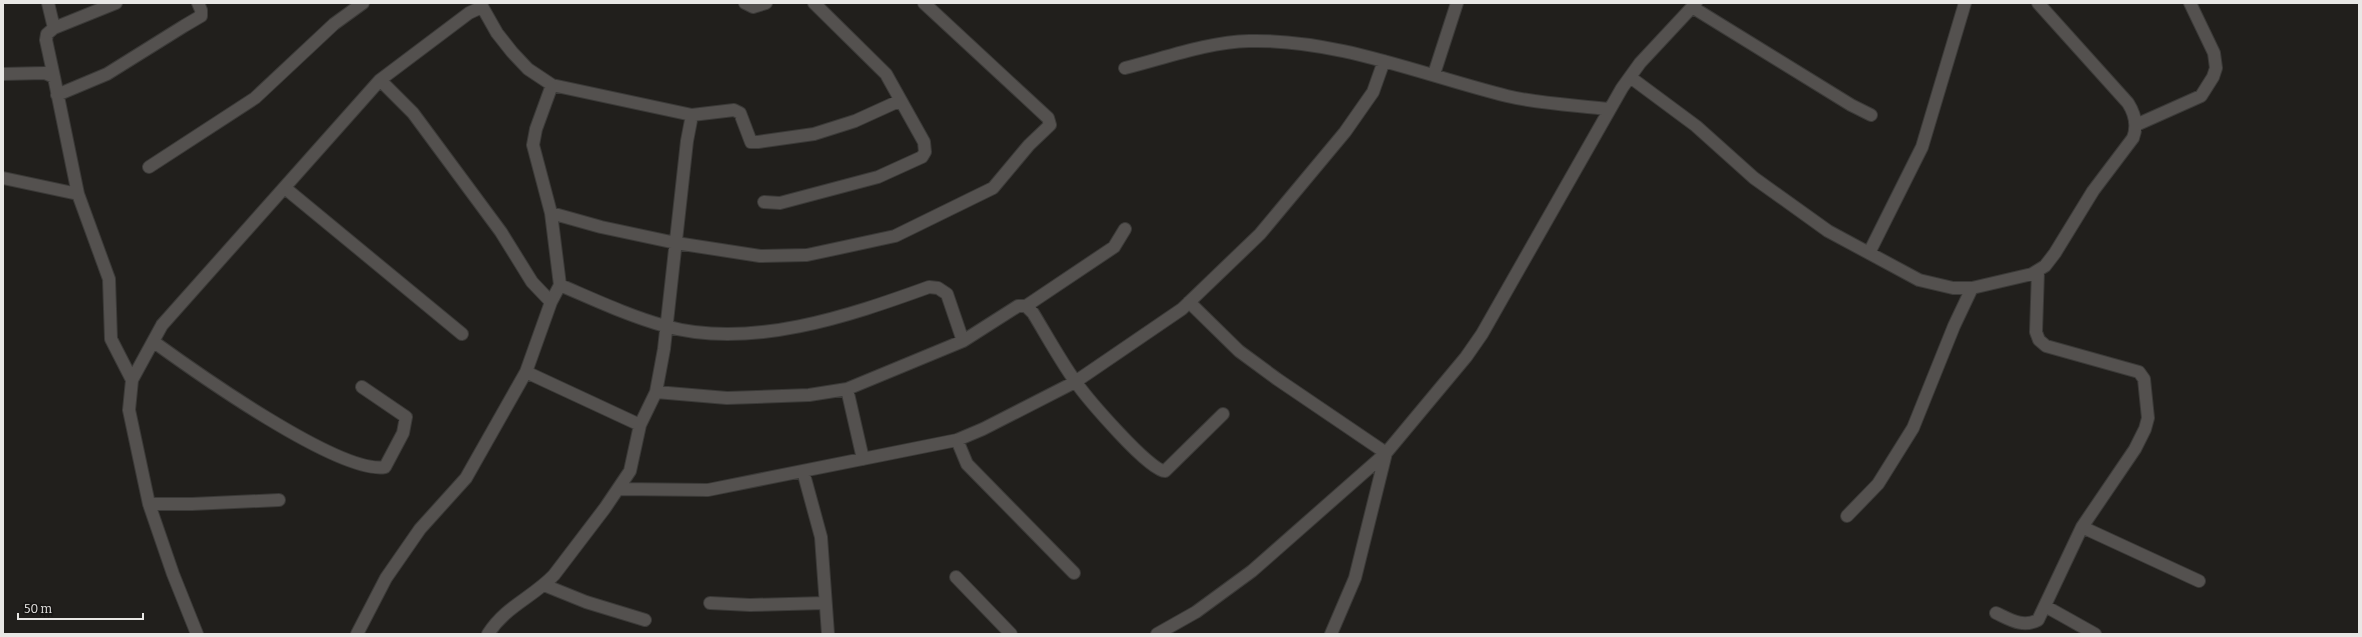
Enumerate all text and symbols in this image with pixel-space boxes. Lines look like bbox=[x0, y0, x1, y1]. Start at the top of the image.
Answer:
scale bar bbox=[18, 595, 143, 621]
text: 50 m bbox=[24, 602, 53, 616]

